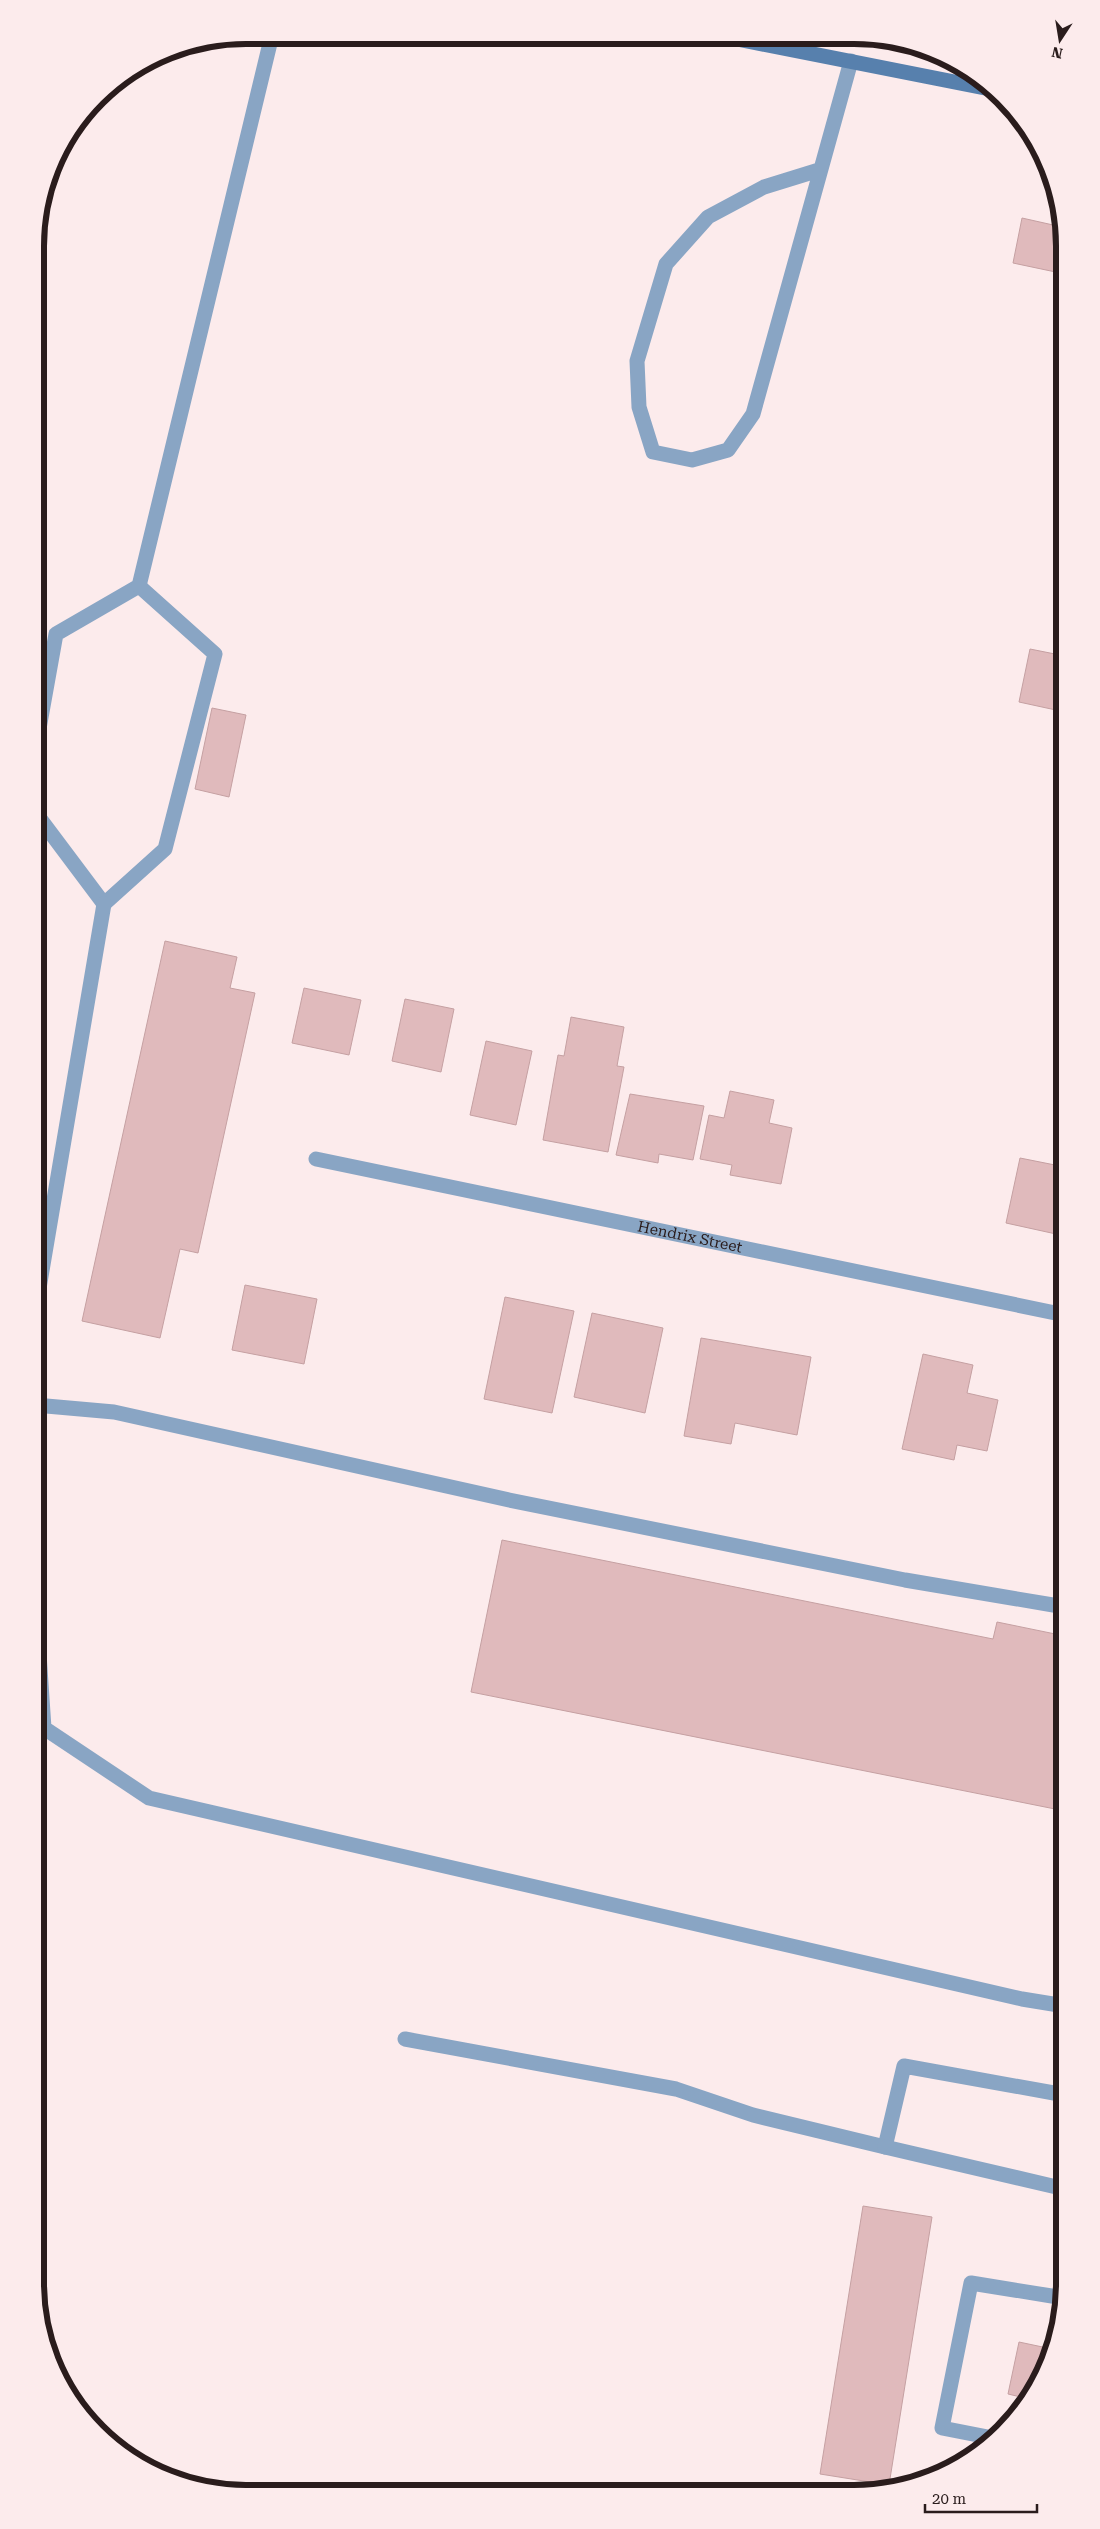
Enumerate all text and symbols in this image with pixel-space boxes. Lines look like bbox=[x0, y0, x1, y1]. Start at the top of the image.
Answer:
north arrow bbox=[1035, 15, 1085, 65]
text: N bbox=[1050, 44, 1064, 62]
street label: Hendrix Street bbox=[636, 1217, 744, 1257]
scale bar bbox=[925, 2482, 1038, 2514]
text: 20 m bbox=[932, 2490, 967, 2508]

